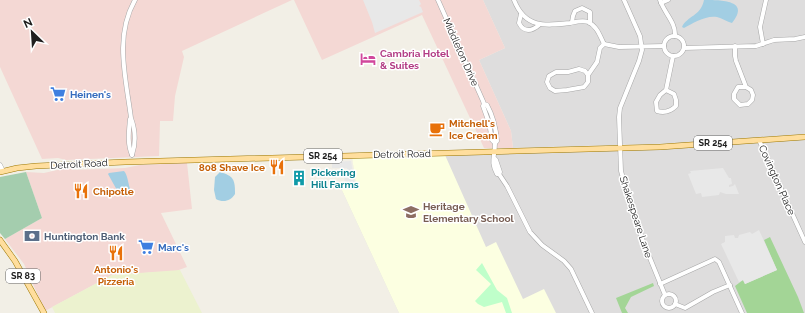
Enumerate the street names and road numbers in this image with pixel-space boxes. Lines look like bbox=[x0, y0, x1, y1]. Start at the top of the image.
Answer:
street label: Middleton Drive bbox=[441, 16, 481, 88]
road number: SR 254 bbox=[694, 136, 732, 150]
street label: Covington Place bbox=[757, 143, 797, 217]
street label: Detroit Road bbox=[373, 148, 431, 160]
road number: SR 254 bbox=[304, 149, 342, 163]
street label: Detroit Road bbox=[50, 157, 108, 171]
street label: Shakespeare Lane bbox=[618, 175, 654, 259]
road number: SR 83 bbox=[6, 269, 40, 283]

